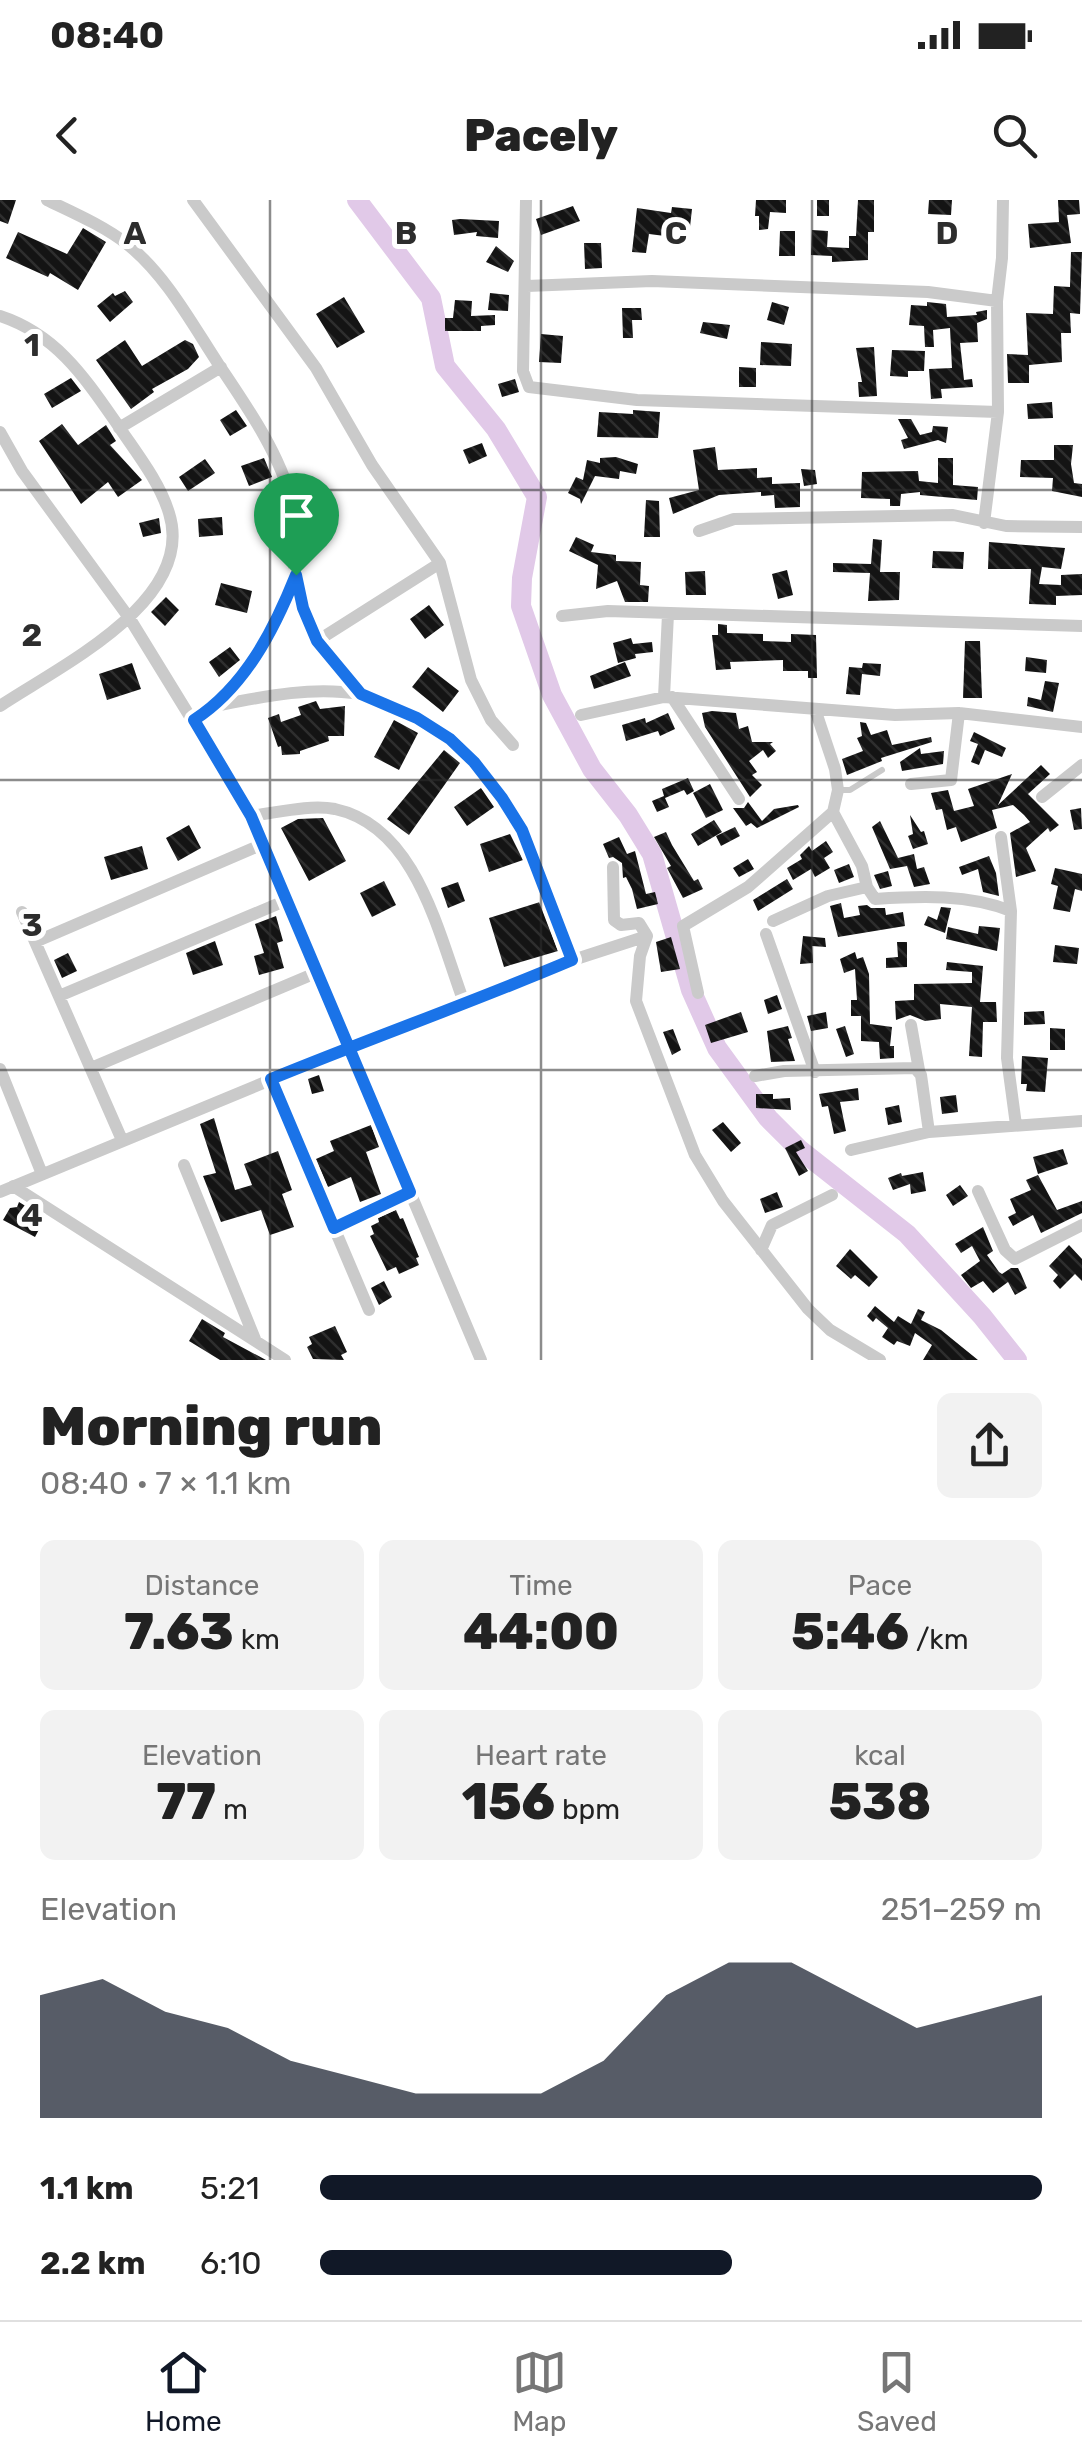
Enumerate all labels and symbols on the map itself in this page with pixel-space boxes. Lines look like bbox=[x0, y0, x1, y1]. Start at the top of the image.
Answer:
text: A bbox=[124, 214, 147, 252]
text: B bbox=[395, 214, 417, 252]
text: C bbox=[665, 214, 687, 252]
text: D bbox=[936, 214, 958, 252]
text: 1 bbox=[24, 326, 40, 364]
pin bbox=[254, 473, 339, 576]
text: 2 bbox=[22, 616, 42, 654]
text: 3 bbox=[21, 906, 43, 944]
text: 4 bbox=[21, 1196, 43, 1234]

